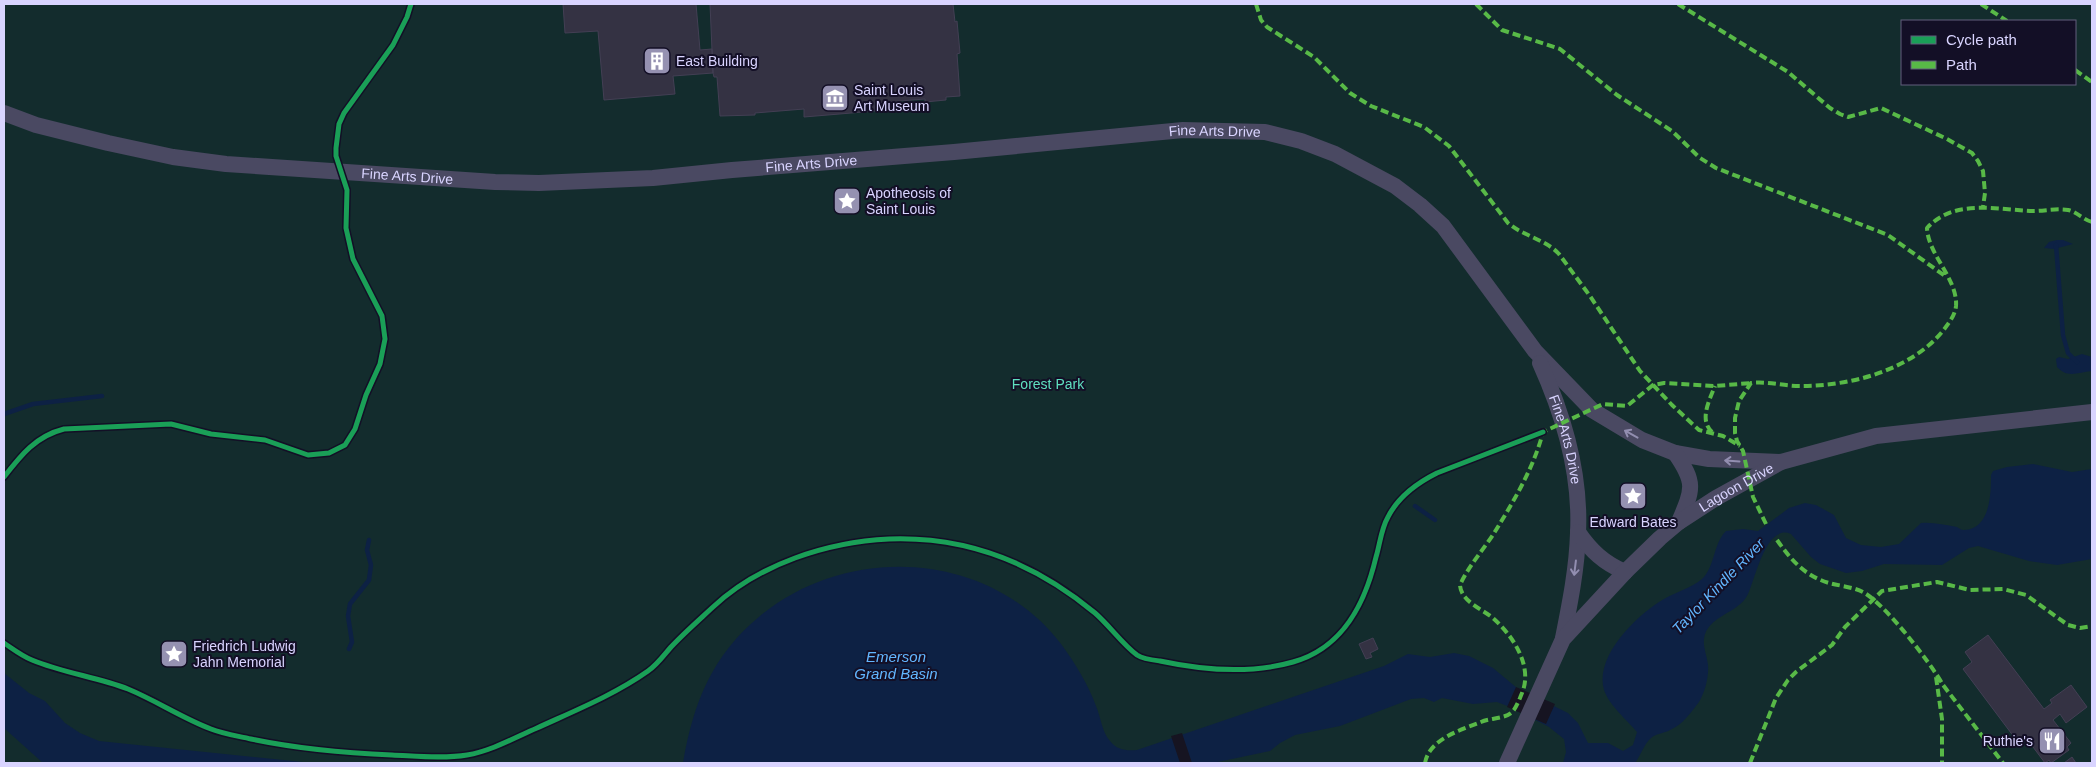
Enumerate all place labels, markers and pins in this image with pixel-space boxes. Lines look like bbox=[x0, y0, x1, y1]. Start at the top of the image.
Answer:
building icon: East Building bbox=[642, 46, 672, 76]
place label: East Building bbox=[676, 53, 758, 69]
place label: Saint Louis Art Museum bbox=[854, 82, 929, 114]
museum icon: Saint Louis Art Museum bbox=[820, 83, 850, 113]
place label: Apotheosis of Saint Louis bbox=[866, 185, 951, 217]
place icon: Apotheosis of Saint Louis bbox=[832, 186, 862, 216]
place icon: Edward Bates bbox=[1618, 481, 1648, 511]
place label: Edward Bates bbox=[1589, 514, 1677, 530]
place label: Friedrich Ludwig Jahn Memorial bbox=[193, 638, 296, 670]
place icon: Friedrich Ludwig Jahn Memorial bbox=[159, 639, 189, 669]
restaurant icon: Ruthie's bbox=[2037, 726, 2067, 756]
place label: Ruthie's bbox=[1983, 733, 2033, 749]

